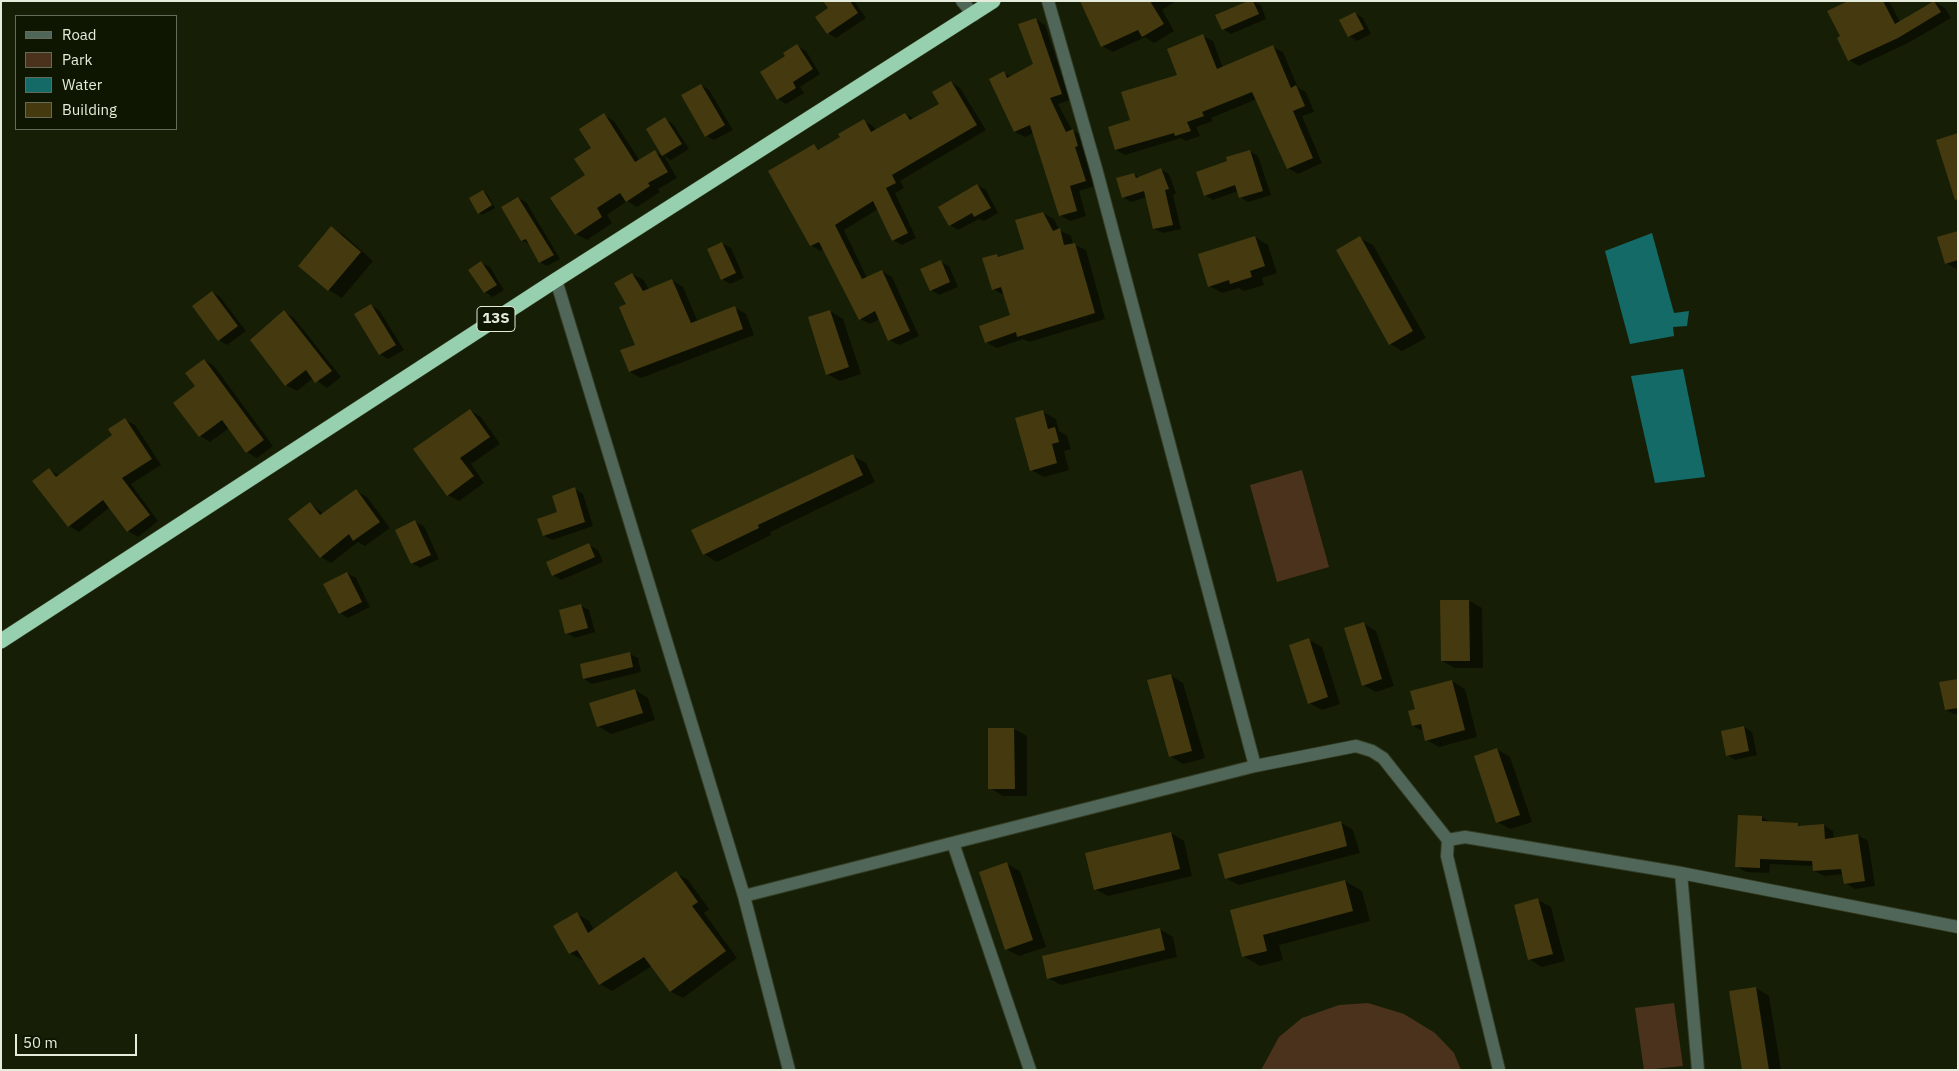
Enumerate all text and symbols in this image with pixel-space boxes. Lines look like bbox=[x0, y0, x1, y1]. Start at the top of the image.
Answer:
legend bbox=[15, 15, 178, 130]
text: Road bbox=[62, 25, 97, 44]
text: Park bbox=[62, 50, 92, 69]
text: Water bbox=[62, 75, 102, 94]
text: Building bbox=[62, 100, 117, 119]
road number: 13S bbox=[477, 306, 515, 332]
scale bar bbox=[18, 1024, 140, 1056]
text: 50 m bbox=[23, 1033, 58, 1052]

